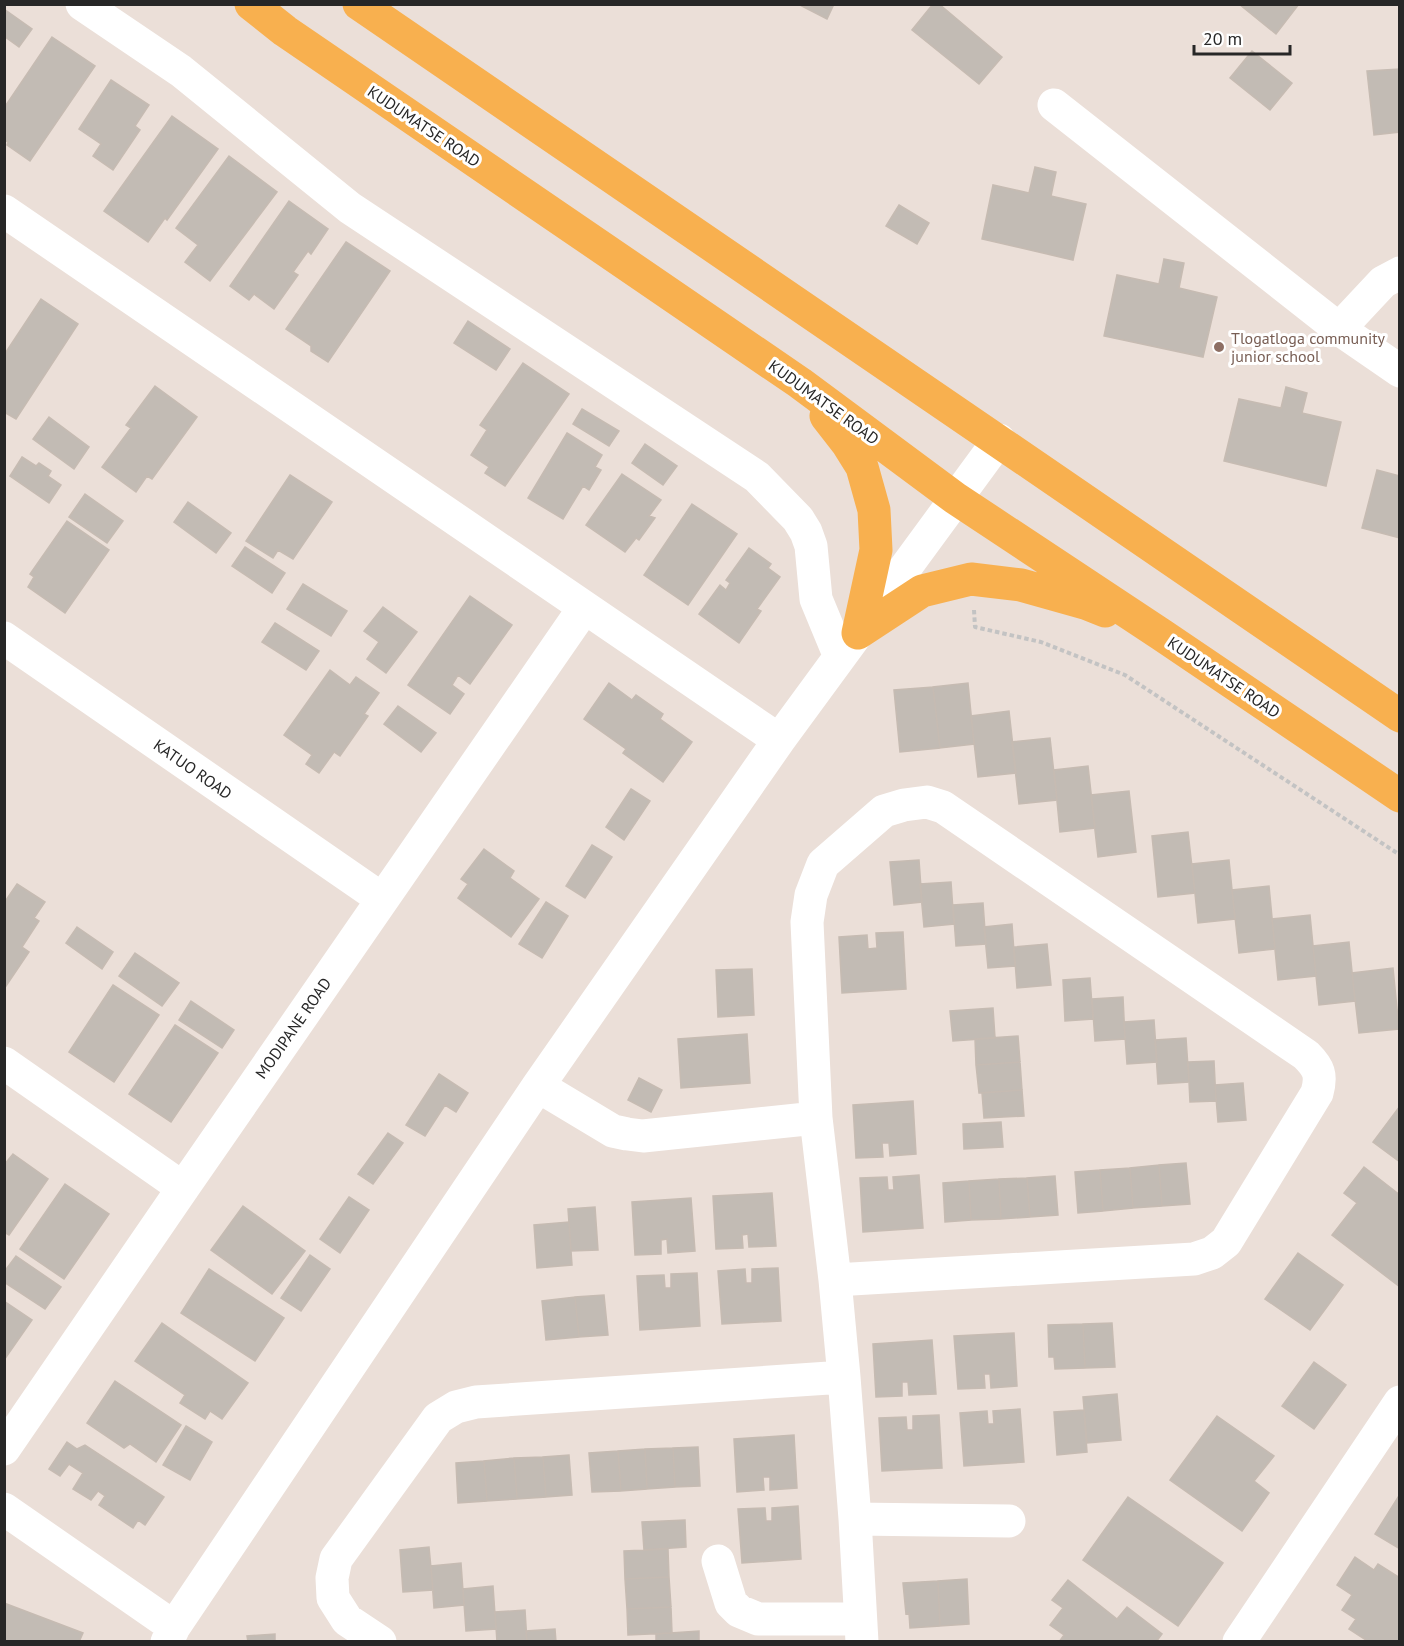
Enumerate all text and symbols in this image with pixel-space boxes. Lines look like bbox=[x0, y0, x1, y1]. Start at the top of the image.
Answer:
scale bar bbox=[1194, 18, 1290, 56]
text: 20 m bbox=[1203, 27, 1242, 50]
street label: KUDUMATSE ROAD bbox=[364, 81, 484, 171]
place label: Tlogatloga community junior school bbox=[1231, 328, 1386, 366]
marker: Tlogatloga community junior school bbox=[1212, 340, 1226, 354]
street label: KUDUMATSE ROAD bbox=[765, 355, 883, 449]
street label: KUDUMATSE ROAD bbox=[1164, 632, 1284, 722]
street label: KATUO ROAD bbox=[150, 735, 236, 803]
street label: MODIPANE ROAD bbox=[251, 974, 335, 1082]

